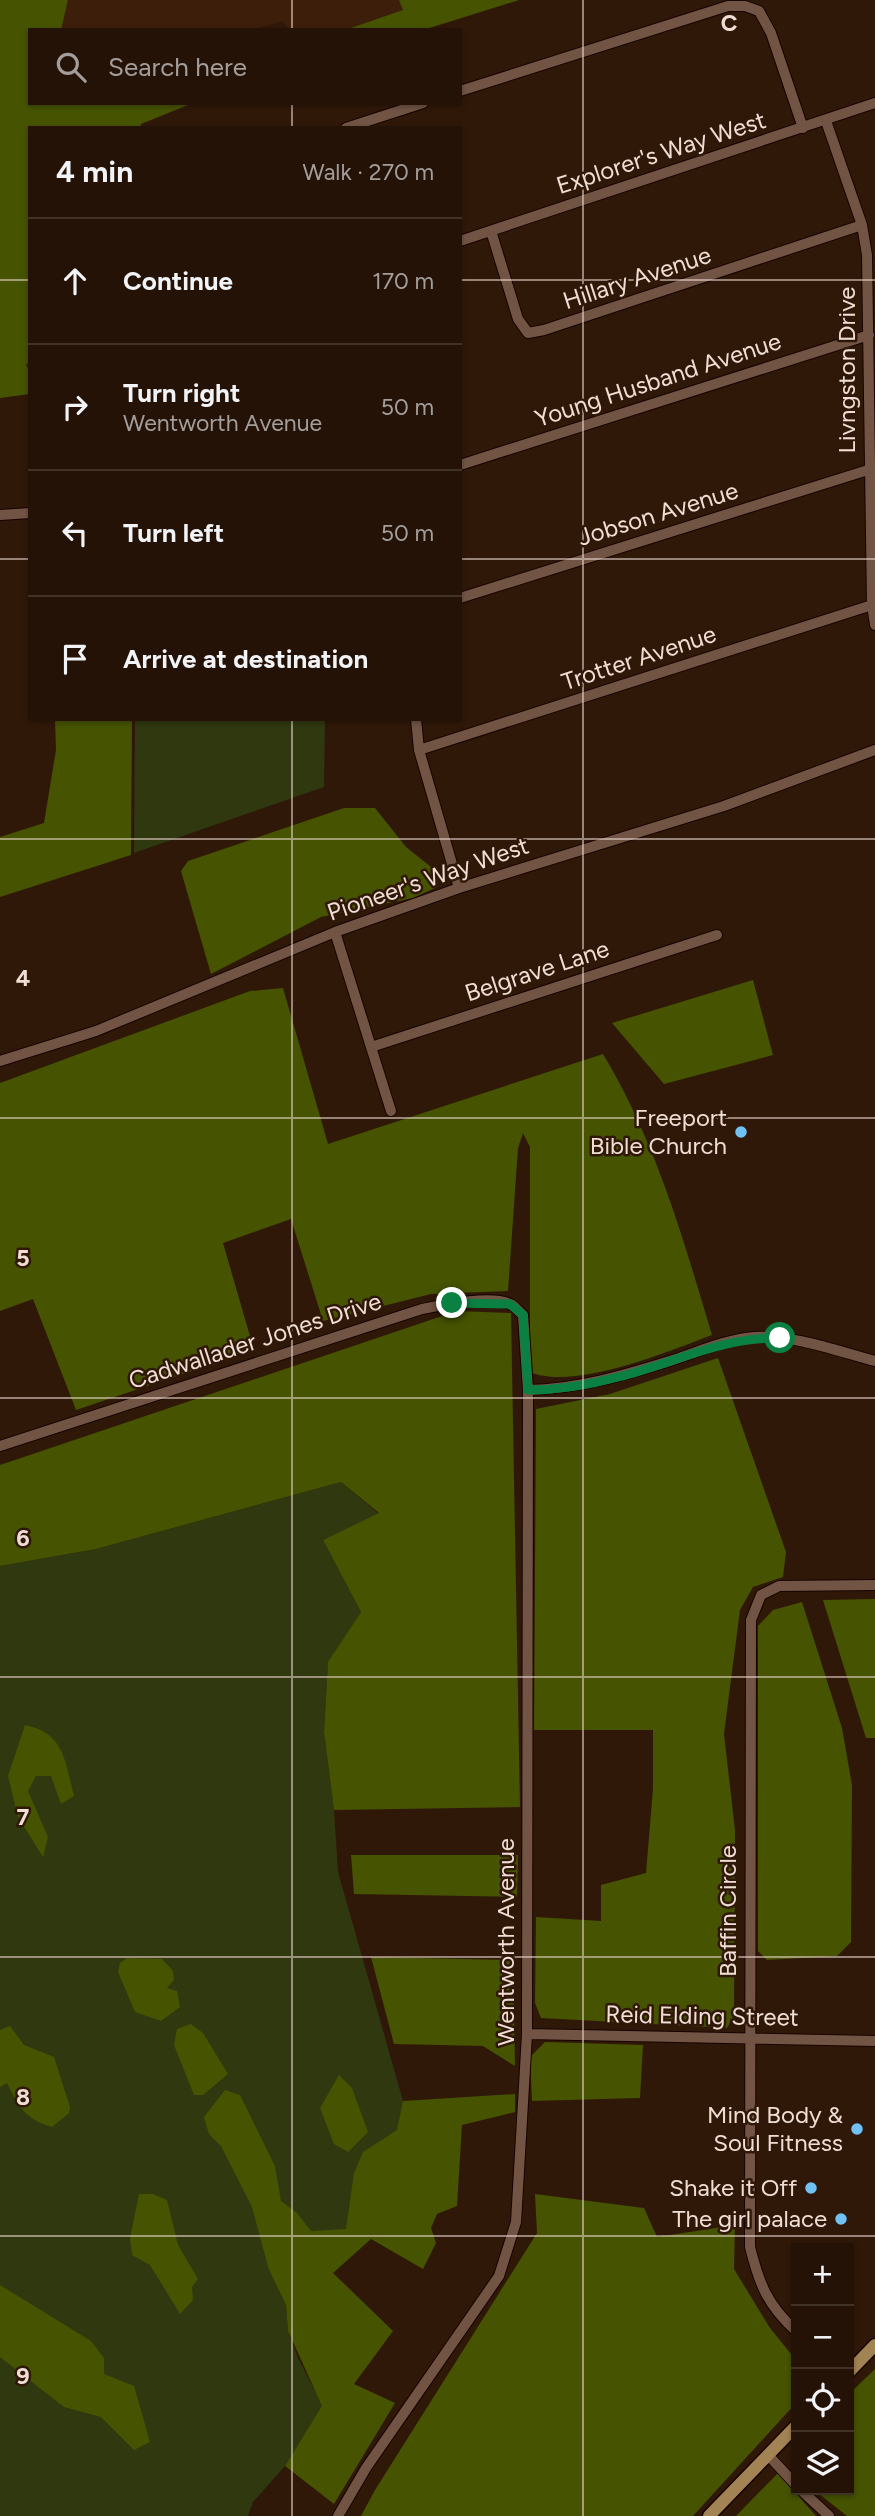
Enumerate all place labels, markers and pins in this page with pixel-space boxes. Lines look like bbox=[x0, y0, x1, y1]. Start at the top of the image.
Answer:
place label: Freeport Bible Church bbox=[590, 1103, 727, 1160]
marker: Freeport Bible Church bbox=[733, 1124, 749, 1140]
place label: Mind Body & Soul Fitness bbox=[707, 2100, 844, 2157]
marker: Mind Body & Soul Fitness bbox=[849, 2121, 865, 2137]
place label: Shake it Off bbox=[669, 2173, 797, 2202]
marker: Shake it Off bbox=[803, 2180, 819, 2196]
place label: The girl palace bbox=[672, 2204, 827, 2233]
marker: The girl palace bbox=[833, 2211, 849, 2227]

